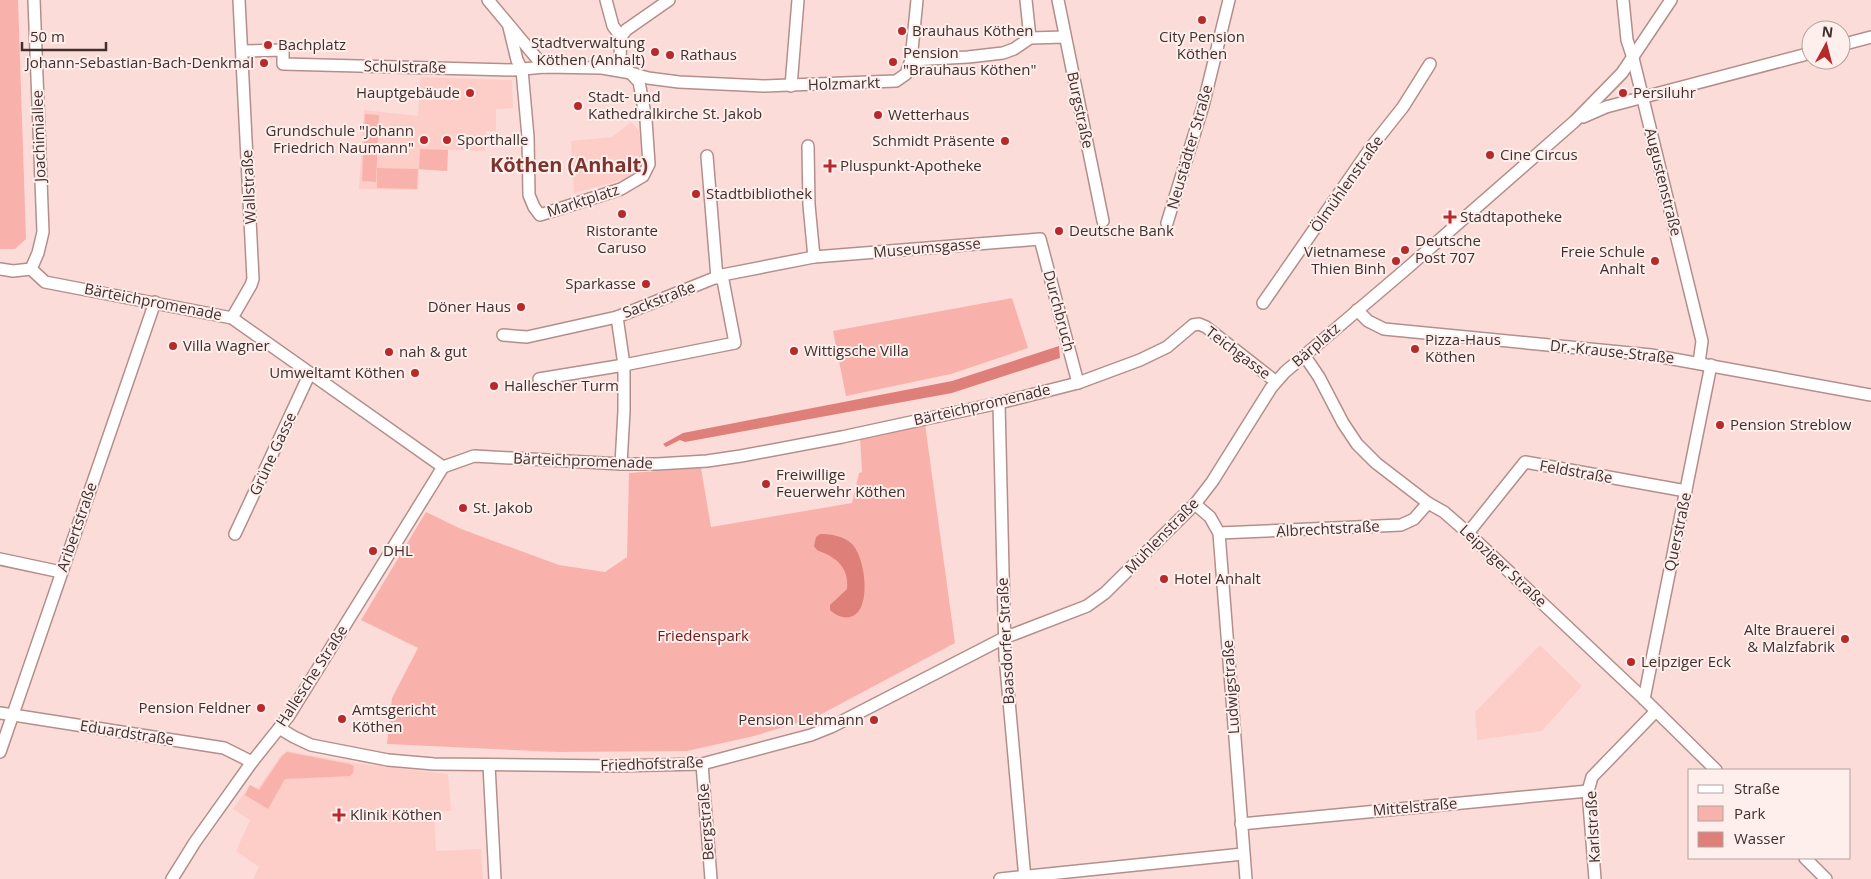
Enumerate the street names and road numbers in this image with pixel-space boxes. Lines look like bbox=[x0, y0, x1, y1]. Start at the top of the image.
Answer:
street label: Schulstraße bbox=[364, 55, 446, 77]
street label: Burgstraße bbox=[1063, 70, 1099, 150]
street label: Holzmarkt bbox=[807, 72, 881, 94]
street label: Neustädter Straße bbox=[1162, 82, 1216, 211]
street label: Joachimiallee bbox=[26, 90, 50, 184]
street label: Augustenstraße bbox=[1641, 126, 1687, 238]
street label: Ölmühlenstraße bbox=[1305, 131, 1387, 236]
street label: Wallstraße bbox=[236, 149, 260, 225]
street label: Marktplatz bbox=[544, 179, 621, 221]
street label: Museumsgasse bbox=[872, 232, 981, 262]
street label: Durchbruch bbox=[1040, 268, 1080, 354]
street label: Sackstraße bbox=[619, 276, 698, 322]
street label: Bärteichpromenade bbox=[83, 278, 224, 324]
street label: Bärplatz bbox=[1287, 318, 1344, 371]
street label: Teichgasse bbox=[1202, 321, 1275, 383]
street label: Dr.-Krause-Straße bbox=[1549, 335, 1675, 367]
street label: Bärteichpromenade bbox=[911, 379, 1052, 430]
street label: Grüne Gasse bbox=[244, 409, 300, 498]
street label: Bärteichpromenade bbox=[513, 448, 653, 472]
street label: Feldstraße bbox=[1538, 455, 1614, 487]
street label: Aribertstraße bbox=[51, 479, 101, 574]
street label: Querstraße bbox=[1659, 491, 1695, 573]
street label: Mühlenstraße bbox=[1120, 493, 1203, 578]
street label: Albrechtstraße bbox=[1276, 515, 1380, 541]
street label: Leipziger Straße bbox=[1456, 520, 1552, 611]
street label: Baasdorfer Straße bbox=[992, 577, 1018, 705]
street label: Hallesche Straße bbox=[271, 621, 351, 730]
street label: Ludwigstraße bbox=[1217, 639, 1243, 735]
street label: Eduardstraße bbox=[79, 715, 176, 749]
street label: Friedhofstraße bbox=[600, 751, 704, 775]
street label: Bergstraße bbox=[692, 783, 718, 861]
street label: Karlstraße bbox=[1580, 790, 1604, 864]
street label: Mittelstraße bbox=[1372, 792, 1458, 820]

